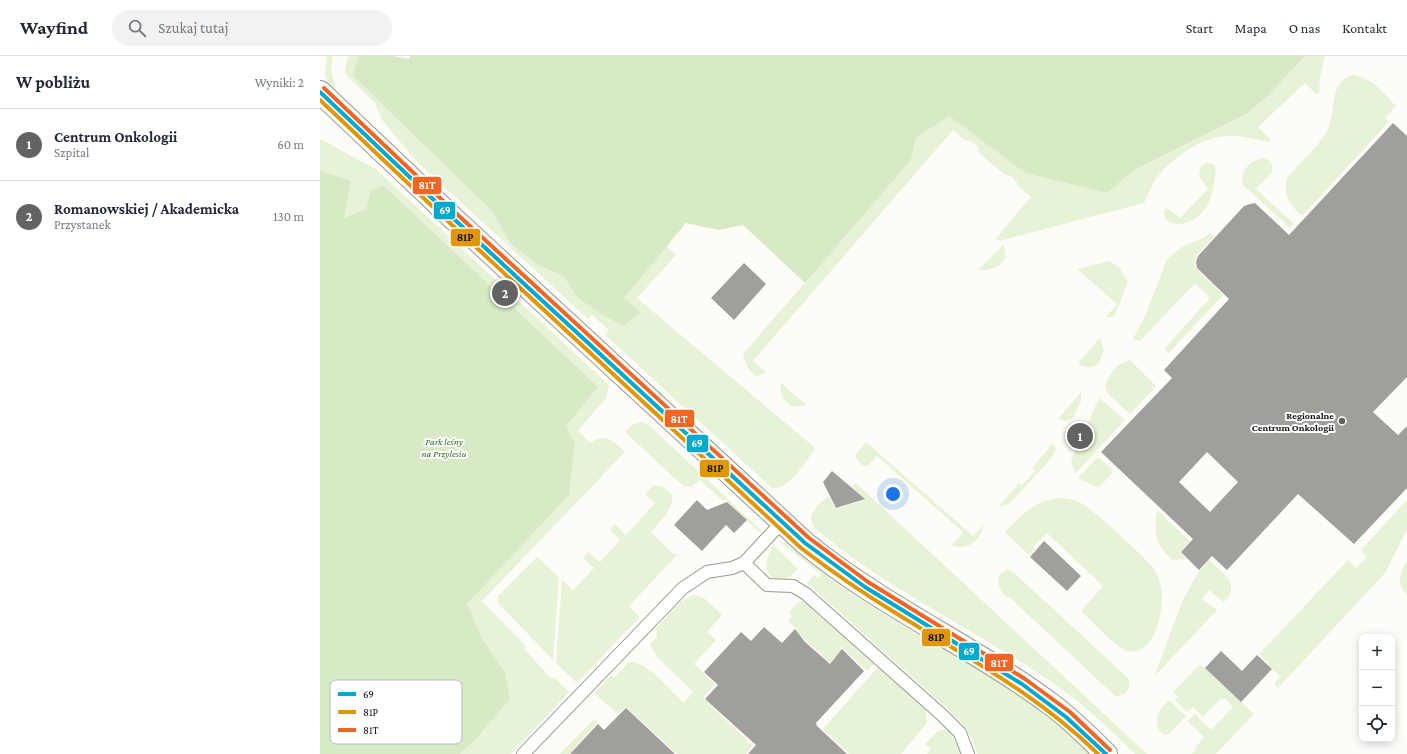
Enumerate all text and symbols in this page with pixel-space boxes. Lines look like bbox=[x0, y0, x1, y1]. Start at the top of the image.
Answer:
search box bbox=[112, 10, 392, 46]
text: Wayfind bbox=[20, 17, 88, 38]
icon: search bbox=[126, 17, 148, 39]
text: Szukaj tutaj bbox=[158, 20, 228, 36]
text: Start bbox=[1186, 20, 1213, 36]
text: Mapa bbox=[1235, 20, 1267, 36]
text: O nas bbox=[1289, 20, 1320, 36]
text: Kontakt bbox=[1342, 20, 1387, 36]
text: W pobliżu bbox=[16, 73, 90, 92]
text: Wyniki: 2 bbox=[255, 75, 304, 90]
text: Centrum Onkologii bbox=[54, 129, 177, 145]
text: 1 bbox=[27, 137, 31, 152]
text: 60 m bbox=[277, 137, 304, 152]
text: Szpital bbox=[54, 145, 89, 160]
line badge: 81T bbox=[412, 176, 442, 195]
text: 81T bbox=[419, 179, 436, 191]
text: Romanowskiej / Akademicka bbox=[54, 201, 239, 217]
line badge: 69 bbox=[433, 201, 456, 220]
text: 69 bbox=[439, 204, 451, 216]
text: 2 bbox=[26, 209, 32, 224]
text: 130 m bbox=[273, 209, 304, 224]
text: Przystanek bbox=[54, 217, 111, 232]
line badge: 81P bbox=[450, 228, 481, 247]
text: 81P bbox=[457, 231, 473, 243]
pin: 2 bbox=[492, 278, 518, 308]
line badge: 81T bbox=[664, 409, 695, 428]
place label: Regionalne Centrum Onkologii bbox=[1252, 410, 1334, 433]
text: 81T bbox=[671, 413, 688, 425]
marker: Regionalne Centrum Onkologii bbox=[1337, 416, 1347, 426]
pin: 1 bbox=[1067, 421, 1093, 451]
line badge: 69 bbox=[686, 434, 709, 453]
park label: Park leśny na Przylesiu bbox=[421, 436, 467, 459]
text: 69 bbox=[691, 437, 703, 449]
line badge: 81P bbox=[699, 459, 730, 478]
text: 81P bbox=[707, 462, 723, 474]
your location bbox=[883, 484, 903, 504]
line badge: 81P bbox=[921, 628, 951, 647]
text: 81P bbox=[928, 631, 944, 643]
map controls bbox=[1359, 634, 1395, 742]
button: + bbox=[1359, 634, 1395, 670]
line badge: 69 bbox=[958, 642, 980, 661]
text: 69 bbox=[963, 645, 975, 657]
line badge: 81T bbox=[984, 653, 1014, 672]
text: 81T bbox=[991, 657, 1008, 669]
button: − bbox=[1359, 670, 1395, 706]
legend bbox=[330, 680, 462, 744]
text: 69 bbox=[363, 688, 374, 700]
text: 81P bbox=[363, 706, 379, 718]
button: locate bbox=[1359, 706, 1395, 742]
text: 81T bbox=[363, 724, 379, 736]

